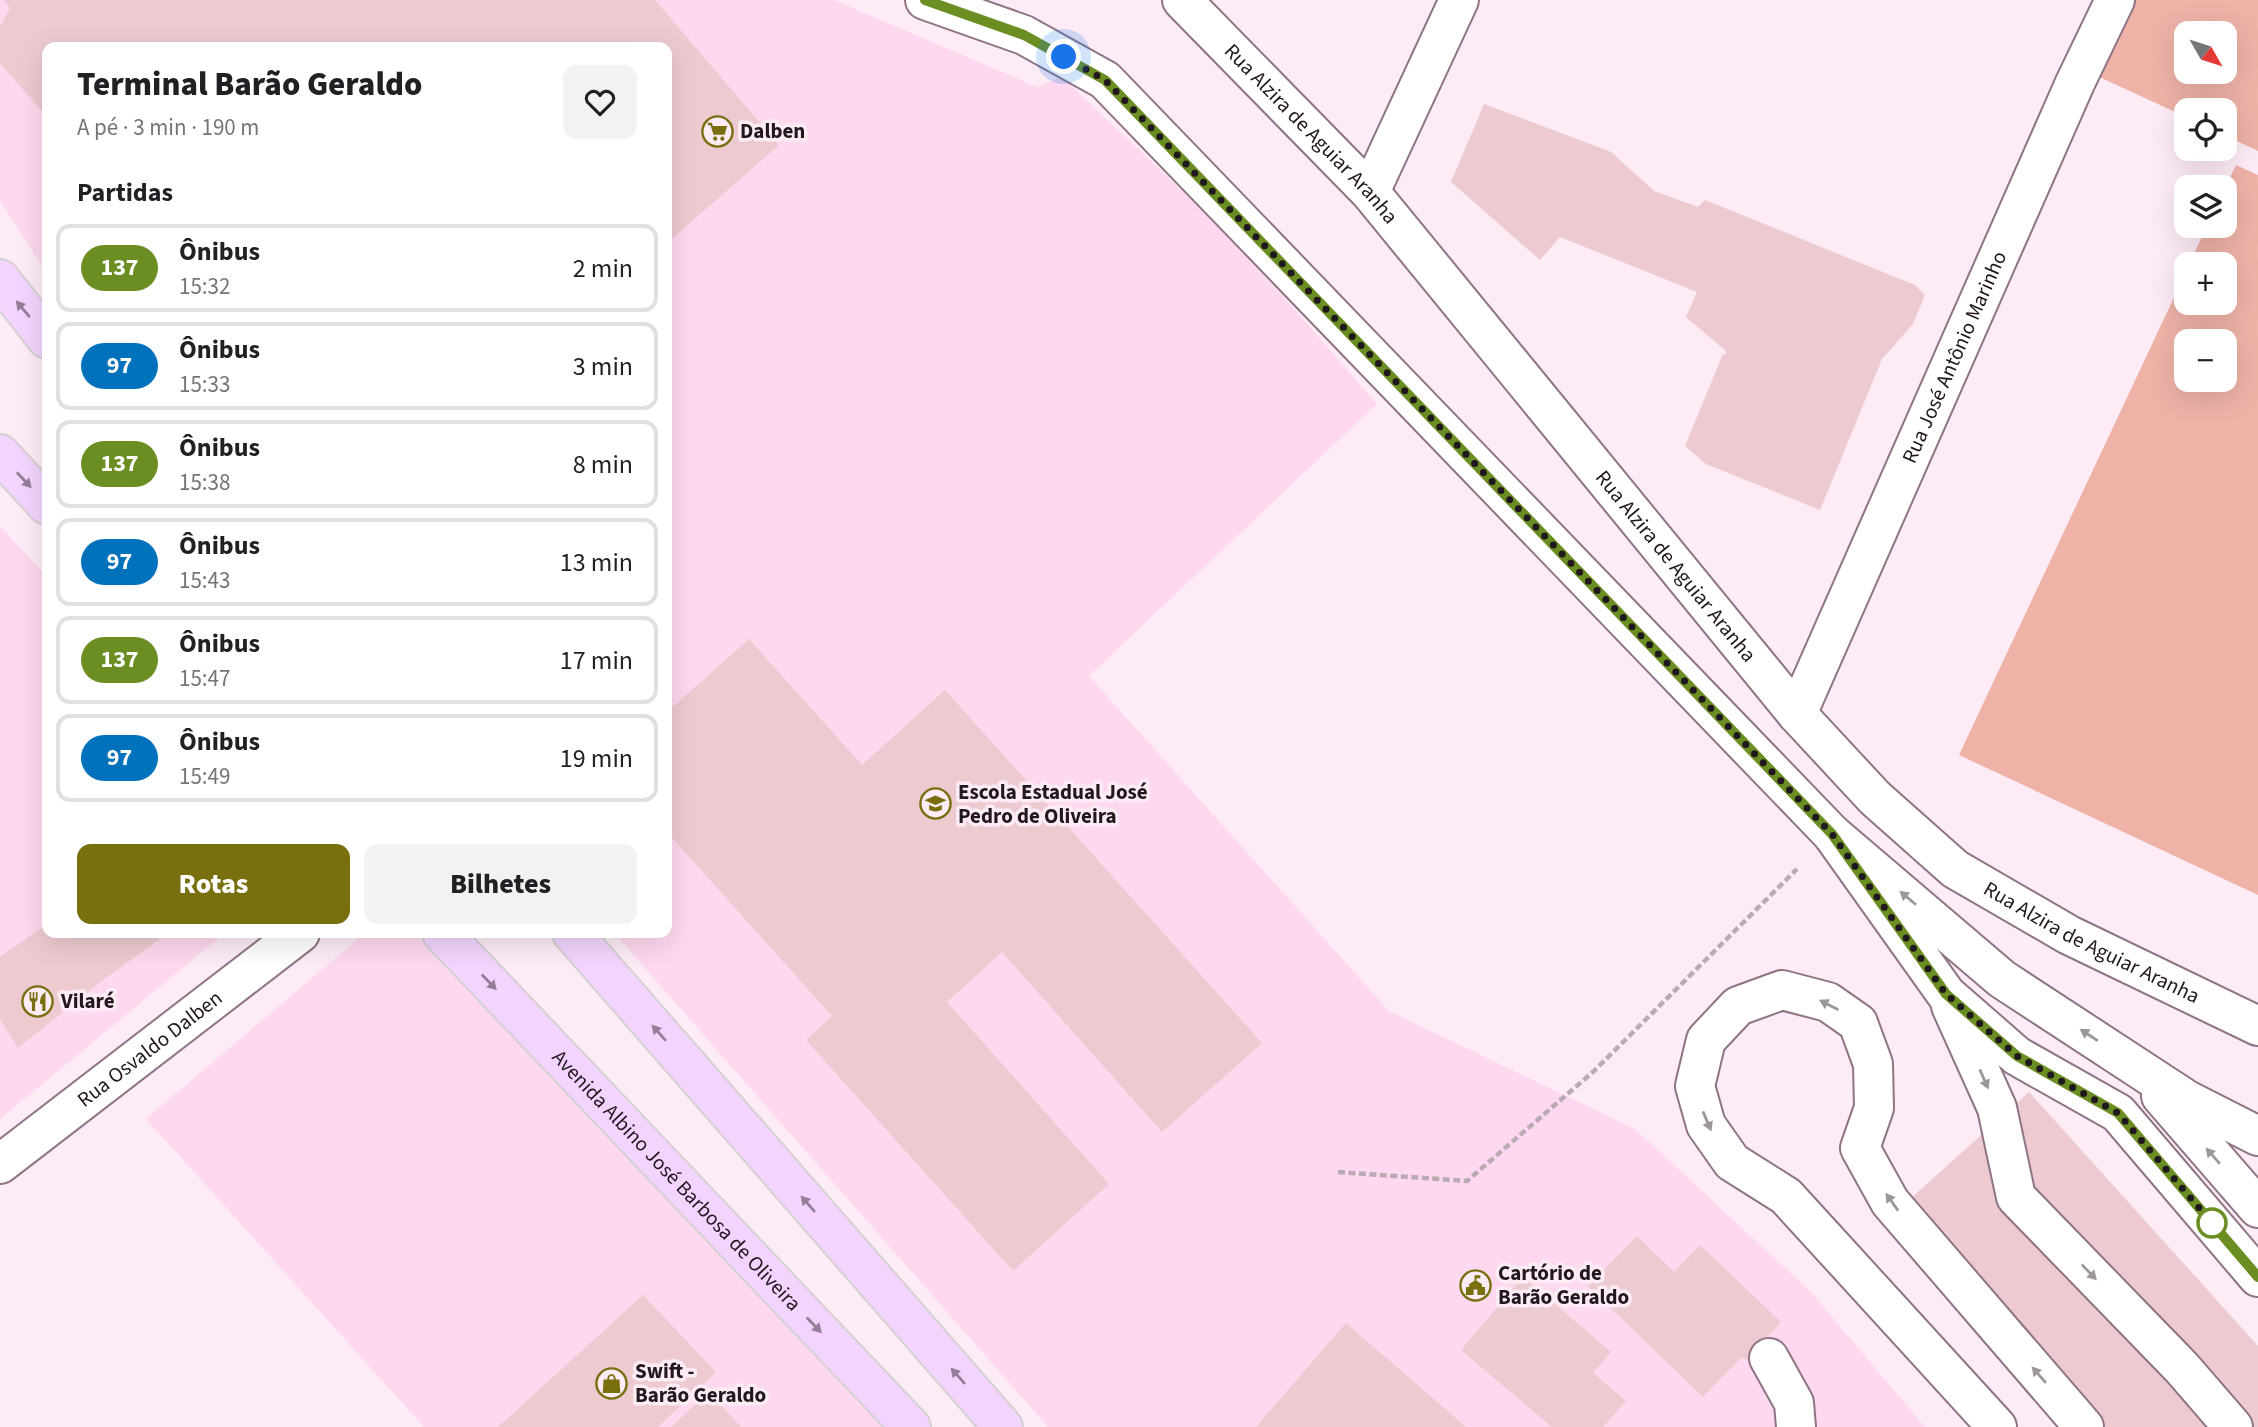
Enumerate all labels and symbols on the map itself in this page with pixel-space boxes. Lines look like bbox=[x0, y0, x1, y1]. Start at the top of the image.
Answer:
north arrow bbox=[2174, 21, 2236, 84]
street label: Rua Alzira de Aguiar Aranha bbox=[1217, 37, 1405, 230]
your location bbox=[1046, 39, 1081, 74]
supermarket icon: Dalben bbox=[700, 114, 734, 148]
place label: Dalben bbox=[740, 116, 805, 146]
street label: Rua José Antônio Marinho bbox=[1894, 246, 2014, 468]
one-way arrow bbox=[16, 301, 31, 318]
street label: Rua Alzira de Aguiar Aranha bbox=[1588, 464, 1764, 668]
one-way arrow bbox=[15, 471, 31, 488]
place label: Escola Estadual José Pedro de Oliveira bbox=[958, 777, 1148, 831]
school or university icon: Escola Estadual José Pedro de Oliveira bbox=[918, 787, 952, 821]
street label: Rua Alzira de Aguiar Aranha bbox=[1978, 874, 2205, 1011]
one-way arrow bbox=[1899, 891, 1917, 906]
one-way arrow bbox=[480, 973, 496, 990]
street label: Rua Osvaldo Dalben bbox=[71, 983, 229, 1114]
restaurant icon: Vilaré bbox=[21, 984, 55, 1018]
place label: Vilaré bbox=[60, 986, 115, 1016]
one-way arrow bbox=[1818, 999, 1838, 1011]
one-way arrow bbox=[652, 1024, 667, 1041]
one-way arrow bbox=[2079, 1029, 2099, 1042]
street label: Avenida Albino José Barbosa de Oliveira bbox=[545, 1043, 808, 1318]
one-way arrow bbox=[1978, 1069, 1990, 1089]
one-way arrow bbox=[1701, 1111, 1712, 1132]
one-way arrow bbox=[2206, 1148, 2221, 1165]
one-way arrow bbox=[1885, 1193, 1899, 1211]
one-way arrow bbox=[801, 1196, 817, 1213]
unlabelled marker bbox=[2197, 1208, 2227, 1238]
place label: Cartório de Barão Geraldo bbox=[1498, 1258, 1629, 1312]
one-way arrow bbox=[2080, 1263, 2096, 1280]
public building icon: Cartório de Barão Geraldo bbox=[1458, 1268, 1492, 1302]
one-way arrow bbox=[806, 1316, 822, 1333]
place label: Swift - Barão Geraldo bbox=[635, 1356, 766, 1410]
shop icon: Swift - Barão Geraldo bbox=[595, 1366, 629, 1400]
one-way arrow bbox=[951, 1367, 966, 1384]
one-way arrow bbox=[2032, 1367, 2047, 1384]

